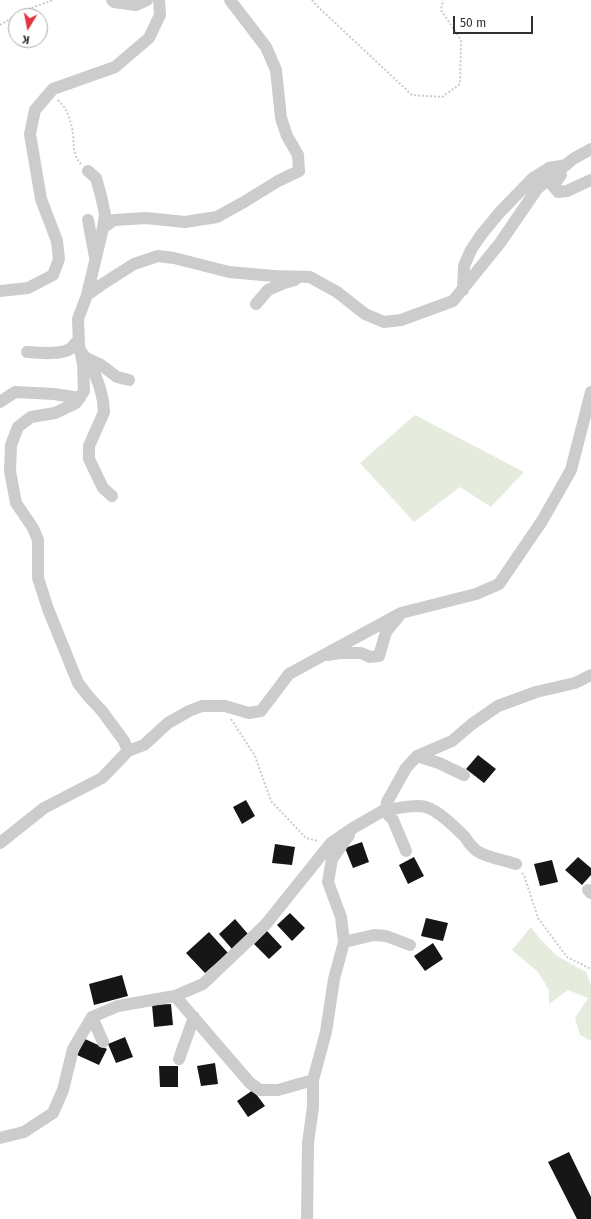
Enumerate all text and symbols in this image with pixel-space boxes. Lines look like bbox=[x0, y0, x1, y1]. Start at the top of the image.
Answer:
north arrow bbox=[8, 8, 48, 48]
scale bar bbox=[455, 8, 535, 34]
text: 50 m bbox=[460, 16, 486, 30]
text: K bbox=[21, 32, 31, 46]

